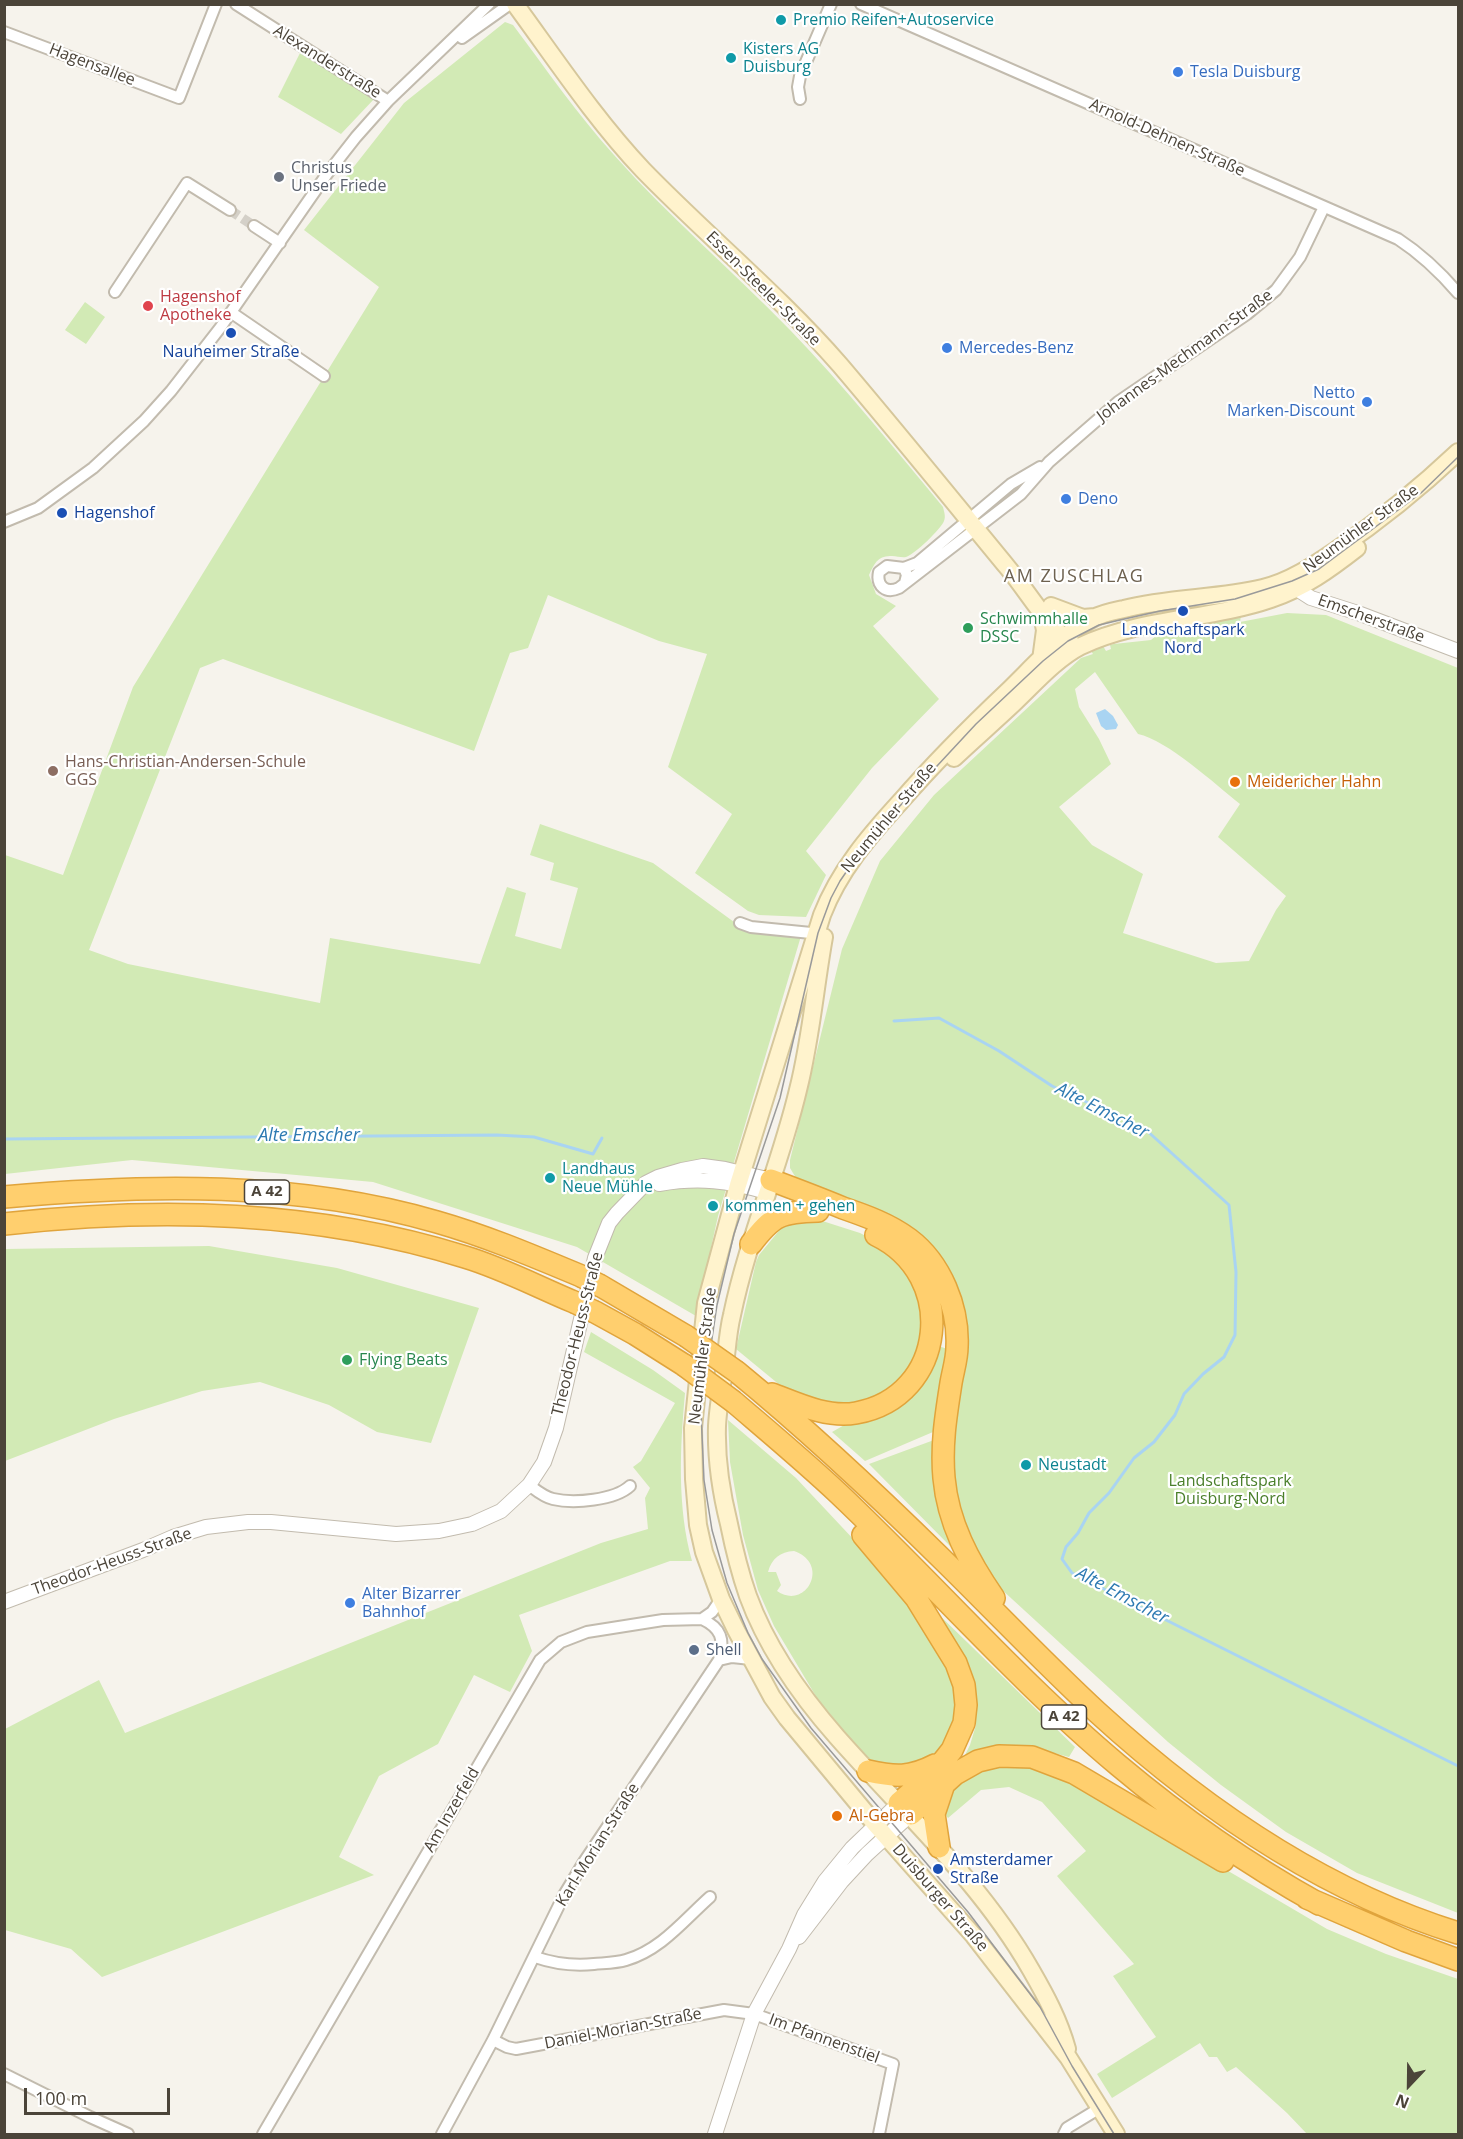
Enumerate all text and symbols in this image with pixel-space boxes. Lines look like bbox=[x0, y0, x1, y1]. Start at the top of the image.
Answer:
place label: Premio Reifen+Autoservice bbox=[793, 10, 994, 30]
marker: Premio Reifen+Autoservice bbox=[774, 13, 788, 27]
street label: Alexanderstraße bbox=[270, 21, 384, 103]
place label: Kisters AG Duisburg bbox=[743, 39, 819, 77]
street label: Hagensallee bbox=[46, 40, 138, 90]
marker: Kisters AG Duisburg bbox=[724, 51, 738, 65]
place label: Tesla Duisburg bbox=[1190, 62, 1300, 82]
marker: Tesla Duisburg bbox=[1171, 65, 1185, 79]
street label: Arnold-Dehnen-Straße bbox=[1086, 95, 1248, 181]
place label: Christus Unser Friede bbox=[291, 158, 386, 196]
marker: Christus Unser Friede bbox=[272, 170, 286, 184]
street label: Essen-Steeler-Straße bbox=[702, 228, 824, 350]
street label: Johannes-Mechmann-Straße bbox=[1094, 286, 1276, 426]
place label: Hagenshof Apotheke bbox=[160, 287, 241, 325]
marker: Hagenshof Apotheke bbox=[141, 299, 155, 313]
marker: Nauheimer Straße bbox=[224, 326, 238, 340]
place label: Mercedes-Benz bbox=[959, 338, 1074, 358]
marker: Mercedes-Benz bbox=[940, 341, 954, 355]
place label: Nauheimer Straße bbox=[163, 342, 299, 362]
place label: Netto Marken-Discount bbox=[1227, 383, 1355, 421]
marker: Netto Marken-Discount bbox=[1360, 395, 1374, 409]
street label: Neumühler Straße bbox=[1300, 481, 1422, 577]
place label: Deno bbox=[1078, 489, 1118, 509]
marker: Deno bbox=[1059, 492, 1073, 506]
place label: Hagenshof bbox=[74, 503, 155, 523]
marker: Hagenshof bbox=[55, 506, 69, 520]
district label: AM ZUSCHLAG bbox=[1004, 566, 1144, 588]
street label: Emscherstraße bbox=[1315, 591, 1427, 647]
marker: Landschaftspark Nord bbox=[1176, 604, 1190, 618]
place label: Schwimmhalle DSSC bbox=[980, 609, 1088, 647]
place label: Landschaftspark Nord bbox=[1121, 620, 1245, 658]
marker: Schwimmhalle DSSC bbox=[961, 621, 975, 635]
place label: Hans-Christian-Andersen-Schule GGS bbox=[65, 752, 306, 790]
street label: Neumühler Straße bbox=[837, 759, 941, 877]
marker: Hans-Christian-Andersen-Schule GGS bbox=[46, 764, 60, 778]
place label: Meidericher Hahn bbox=[1247, 772, 1381, 792]
marker: Meidericher Hahn bbox=[1228, 775, 1242, 789]
water label: Alte Emscher bbox=[1052, 1078, 1152, 1144]
water label: Alte Emscher bbox=[258, 1125, 360, 1147]
place label: Landhaus Neue Mühle bbox=[562, 1159, 653, 1197]
marker: Landhaus Neue Mühle bbox=[543, 1171, 557, 1185]
road number: A 42 bbox=[244, 1180, 290, 1204]
place label: kommen + gehen bbox=[725, 1196, 855, 1216]
marker: kommen + gehen bbox=[706, 1199, 720, 1213]
street label: Theodor-Heuss-Straße bbox=[548, 1250, 608, 1418]
street label: Neumühler Straße bbox=[685, 1286, 721, 1426]
place label: Flying Beats bbox=[359, 1350, 448, 1370]
marker: Flying Beats bbox=[340, 1353, 354, 1367]
place label: Neustadt bbox=[1038, 1455, 1107, 1475]
marker: Neustadt bbox=[1019, 1458, 1033, 1472]
park label: Landschaftspark Duisburg-Nord bbox=[1168, 1471, 1292, 1509]
street label: Theodor-Heuss-Straße bbox=[30, 1524, 194, 1600]
water label: Alte Emscher bbox=[1072, 1563, 1172, 1629]
place label: Alter Bizarrer Bahnhof bbox=[362, 1584, 461, 1622]
marker: Alter Bizarrer Bahnhof bbox=[343, 1596, 357, 1610]
place label: Shell bbox=[706, 1640, 742, 1660]
marker: Shell bbox=[687, 1643, 701, 1657]
road number: A 42 bbox=[1042, 1705, 1086, 1729]
street label: Am Inzerfeld bbox=[420, 1764, 484, 1856]
street label: Karl-Morian-Straße bbox=[552, 1780, 644, 1910]
place label: Al-Gebra bbox=[849, 1806, 914, 1826]
marker: Al-Gebra bbox=[830, 1809, 844, 1823]
street label: Duisburger Straße bbox=[888, 1840, 992, 1956]
place label: Amsterdamer Straße bbox=[950, 1850, 1053, 1888]
marker: Amsterdamer Straße bbox=[931, 1862, 945, 1876]
street label: Daniel-Morian-Straße bbox=[543, 2004, 703, 2054]
street label: Im Pfannenstiel bbox=[766, 2010, 882, 2068]
north arrow bbox=[1379, 2055, 1439, 2115]
scale bar bbox=[27, 2076, 172, 2114]
text: 100 m bbox=[35, 2086, 87, 2110]
text: N bbox=[1392, 2089, 1412, 2114]

